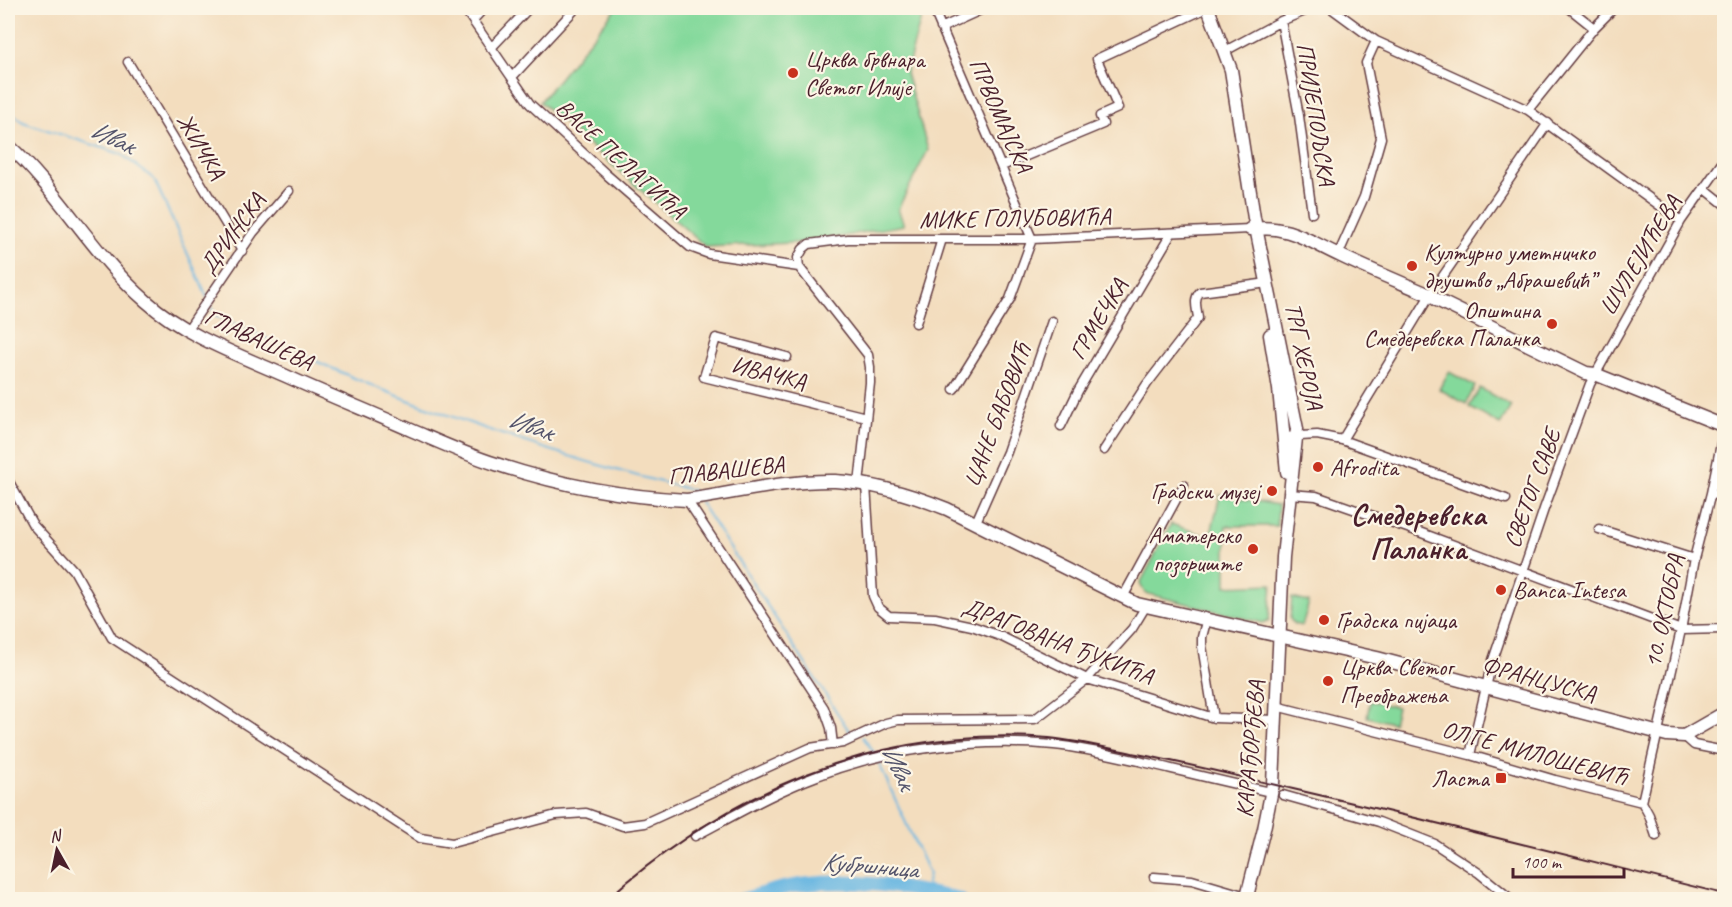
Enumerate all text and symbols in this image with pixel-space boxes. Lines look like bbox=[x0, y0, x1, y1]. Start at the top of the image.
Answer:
street label: ПРИЈЕПОЉСКА bbox=[1290, 41, 1342, 188]
place label: Црква брвнара Светог Илије bbox=[805, 44, 926, 102]
street label: ПРВОМАЈСКА bbox=[963, 53, 1040, 178]
marker: Црква брвнара Светог Илије bbox=[786, 66, 800, 80]
street label: ВАСЕ ПЕЛАГИЋА bbox=[550, 93, 693, 226]
street label: ЖИЧКА bbox=[170, 108, 233, 185]
water label: Ивак bbox=[85, 113, 144, 164]
street label: ДРИНСКА bbox=[193, 186, 272, 279]
street label: ШУЛЕЈИЋЕВА bbox=[1592, 189, 1688, 320]
street label: МИКЕ ГОЛУБОВИЋА bbox=[919, 201, 1112, 235]
place label: Културно уметничко друштво „Абрашевић” bbox=[1424, 237, 1601, 295]
marker: Културно уметничко друштво „Абрашевић” bbox=[1405, 259, 1419, 273]
street label: ГРМЕЧКА bbox=[1062, 272, 1134, 365]
place label: Општина Смедеревска Паланка bbox=[1364, 295, 1542, 353]
street label: ТРГ ХЕРОЈА bbox=[1278, 300, 1330, 413]
street label: ГЛАВАШЕВА bbox=[200, 301, 319, 378]
marker: Општина Смедеревска Паланка bbox=[1545, 317, 1559, 331]
street label: ЦАНЕ БАБОВИЋ bbox=[956, 337, 1039, 491]
street label: ИВАЧКА bbox=[729, 349, 810, 397]
water label: Ивак bbox=[504, 403, 562, 450]
street label: СВЕТОГ САВЕ bbox=[1497, 422, 1568, 552]
street label: ГЛАВАШЕВА bbox=[667, 449, 786, 491]
place label: Afrodita bbox=[1330, 452, 1400, 482]
marker: Afrodita bbox=[1311, 460, 1325, 474]
place label: Градски музеј bbox=[1151, 476, 1263, 506]
marker: Градски музеј bbox=[1265, 484, 1279, 498]
district label: Смедеревска Паланка bbox=[1351, 496, 1488, 568]
place label: Аматерско позориште bbox=[1149, 520, 1243, 578]
marker: Аматерско позориште bbox=[1246, 542, 1260, 556]
street label: 10. ОКТОБРА bbox=[1637, 551, 1691, 670]
place label: Banca Intesa bbox=[1513, 575, 1627, 605]
marker: Banca Intesa bbox=[1494, 583, 1508, 597]
street label: ДРАГОВАНА ЂУКИЋА bbox=[959, 591, 1158, 691]
place label: Градска пијаца bbox=[1336, 605, 1457, 635]
marker: Градска пијаца bbox=[1317, 613, 1331, 627]
street label: ФРАНЦУСКА bbox=[1479, 649, 1600, 709]
place label: Црква Светог Преображења bbox=[1340, 652, 1456, 710]
marker: Црква Светог Преображења bbox=[1321, 674, 1335, 688]
street label: КАРАЂОРЂЕВА bbox=[1229, 678, 1271, 819]
street label: ОЛГЕ МИЛОШЕВИЋ bbox=[1439, 714, 1632, 793]
water label: Ивак bbox=[874, 740, 925, 799]
place label: Ласта bbox=[1431, 763, 1490, 793]
marker: Ласта bbox=[1494, 771, 1508, 785]
north arrow bbox=[27, 820, 87, 880]
text: N bbox=[48, 825, 64, 847]
scale bar bbox=[1513, 841, 1624, 879]
water label: Кубршница bbox=[821, 845, 922, 886]
text: 100 m bbox=[1522, 851, 1563, 873]

